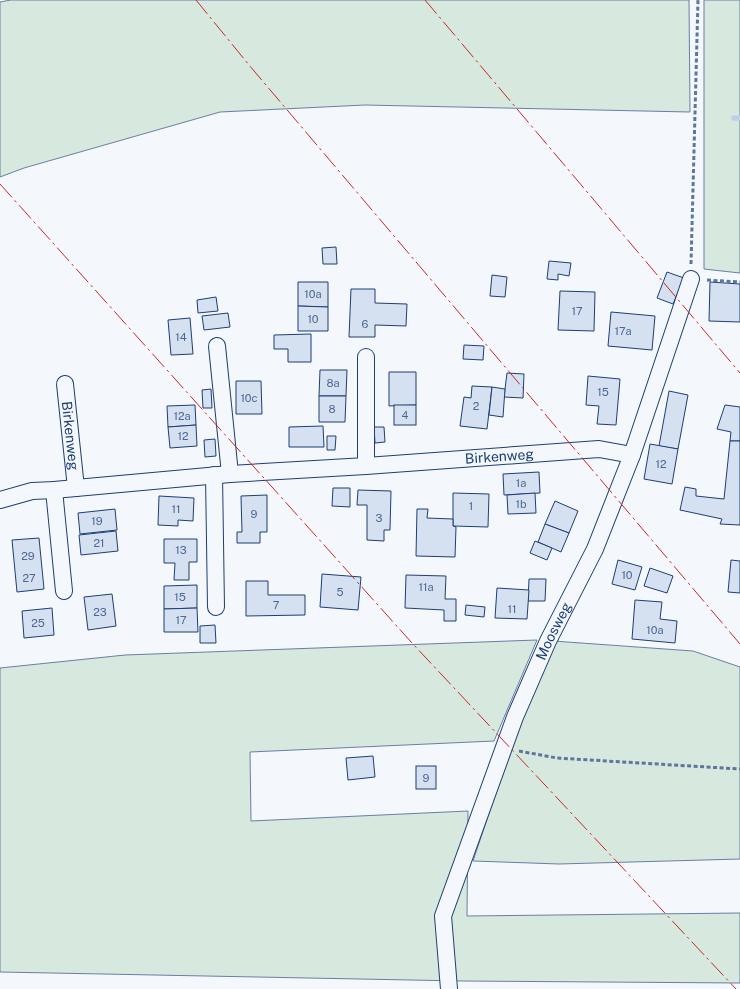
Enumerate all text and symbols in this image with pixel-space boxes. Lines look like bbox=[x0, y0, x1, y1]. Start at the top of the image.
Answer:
house number: 10a bbox=[304, 288, 322, 300]
house number: 17 bbox=[571, 305, 583, 317]
house number: 10 bbox=[307, 313, 319, 325]
house number: 6 bbox=[362, 318, 369, 330]
house number: 17a bbox=[614, 325, 632, 337]
house number: 14 bbox=[175, 331, 187, 343]
house number: 8a bbox=[326, 377, 340, 389]
house number: 15 bbox=[597, 386, 609, 398]
house number: 10c bbox=[240, 392, 258, 404]
street label: Birkenweg bbox=[59, 400, 82, 471]
house number: 2 bbox=[473, 400, 480, 412]
house number: 8 bbox=[328, 403, 336, 415]
house number: 4 bbox=[402, 409, 409, 421]
house number: 12a bbox=[173, 410, 191, 422]
house number: 12 bbox=[177, 430, 189, 442]
street label: Birkenweg bbox=[464, 446, 535, 467]
house number: 12 bbox=[655, 458, 667, 470]
house number: 1a bbox=[516, 477, 526, 489]
house number: 1b bbox=[515, 498, 527, 510]
house number: 1 bbox=[469, 500, 473, 512]
house number: 11 bbox=[172, 503, 180, 515]
house number: 9 bbox=[251, 508, 258, 520]
house number: 3 bbox=[376, 512, 383, 524]
house number: 19 bbox=[91, 515, 103, 527]
house number: 21 bbox=[93, 537, 105, 549]
house number: 13 bbox=[175, 544, 187, 556]
house number: 29 bbox=[21, 550, 35, 562]
house number: 10 bbox=[621, 569, 633, 581]
house number: 27 bbox=[22, 572, 36, 584]
house number: 11a bbox=[418, 581, 434, 593]
house number: 5 bbox=[336, 586, 344, 598]
house number: 15 bbox=[174, 591, 186, 603]
house number: 7 bbox=[273, 599, 280, 611]
street label: Moosweg bbox=[533, 599, 575, 663]
house number: 11 bbox=[508, 603, 516, 615]
house number: 23 bbox=[93, 606, 107, 618]
house number: 17 bbox=[175, 614, 187, 626]
house number: 25 bbox=[31, 617, 45, 629]
house number: 10a bbox=[646, 624, 664, 636]
house number: 9 bbox=[423, 772, 430, 784]

